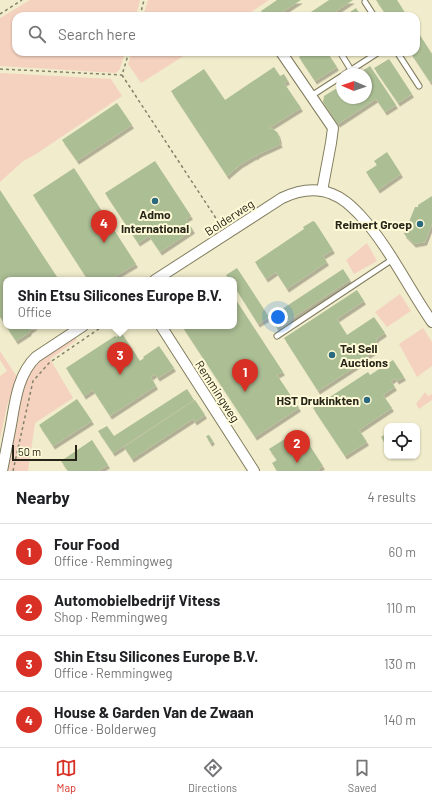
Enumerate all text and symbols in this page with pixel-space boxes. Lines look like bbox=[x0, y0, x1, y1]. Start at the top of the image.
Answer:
search box bbox=[12, 12, 420, 56]
icon: search bbox=[26, 23, 48, 45]
text: Search here bbox=[58, 25, 136, 43]
north arrow bbox=[336, 68, 372, 104]
marker: Admo International bbox=[150, 196, 160, 206]
street label: Bolderweg bbox=[202, 196, 256, 238]
place label: Admo International bbox=[121, 207, 189, 235]
pin: 4 bbox=[91, 210, 117, 243]
place label: Reimert Groep bbox=[335, 217, 412, 231]
marker: Reimert Groep bbox=[415, 219, 425, 229]
popup bbox=[3, 277, 237, 329]
text: Shin Etsu Silicones Europe B.V. bbox=[18, 286, 222, 304]
text: Office bbox=[18, 304, 52, 320]
your location bbox=[268, 307, 288, 327]
place label: Tel Sell Auctions bbox=[340, 341, 388, 369]
pin: 3 bbox=[107, 342, 133, 375]
marker: Tel Sell Auctions bbox=[327, 350, 337, 360]
street label: Remmingweg bbox=[193, 358, 243, 424]
pin: 1 bbox=[232, 359, 258, 392]
place label: HST Drukinkten bbox=[276, 393, 359, 407]
marker: HST Drukinkten bbox=[362, 395, 372, 405]
map controls bbox=[384, 423, 420, 459]
button: locate bbox=[384, 423, 420, 459]
pin: 2 bbox=[284, 430, 310, 463]
scale bar bbox=[12, 443, 77, 462]
text: 50 m bbox=[18, 445, 41, 458]
text: Nearby bbox=[16, 487, 70, 507]
text: 4 results bbox=[368, 489, 416, 505]
text: Four Food bbox=[54, 535, 120, 553]
text: 1 bbox=[27, 544, 31, 560]
text: 60 m bbox=[389, 544, 416, 560]
text: Office · Remmingweg bbox=[54, 553, 173, 569]
text: Automobielbedrijf Vitess bbox=[54, 591, 220, 609]
text: 2 bbox=[25, 600, 33, 616]
text: 110 m bbox=[386, 600, 416, 616]
text: Shop · Remmingweg bbox=[54, 609, 167, 625]
text: Shin Etsu Silicones Europe B.V. bbox=[54, 647, 258, 665]
text: 3 bbox=[25, 656, 33, 672]
text: 130 m bbox=[384, 656, 416, 672]
text: Office · Remmingweg bbox=[54, 665, 173, 681]
text: House & Garden Van de Zwaan bbox=[54, 703, 254, 721]
text: 4 bbox=[25, 712, 33, 728]
text: 140 m bbox=[384, 712, 416, 728]
text: Office · Bolderweg bbox=[54, 721, 156, 737]
tab: Map bbox=[55, 757, 77, 794]
tab: Directions bbox=[188, 757, 237, 794]
tab: Saved bbox=[348, 757, 377, 794]

